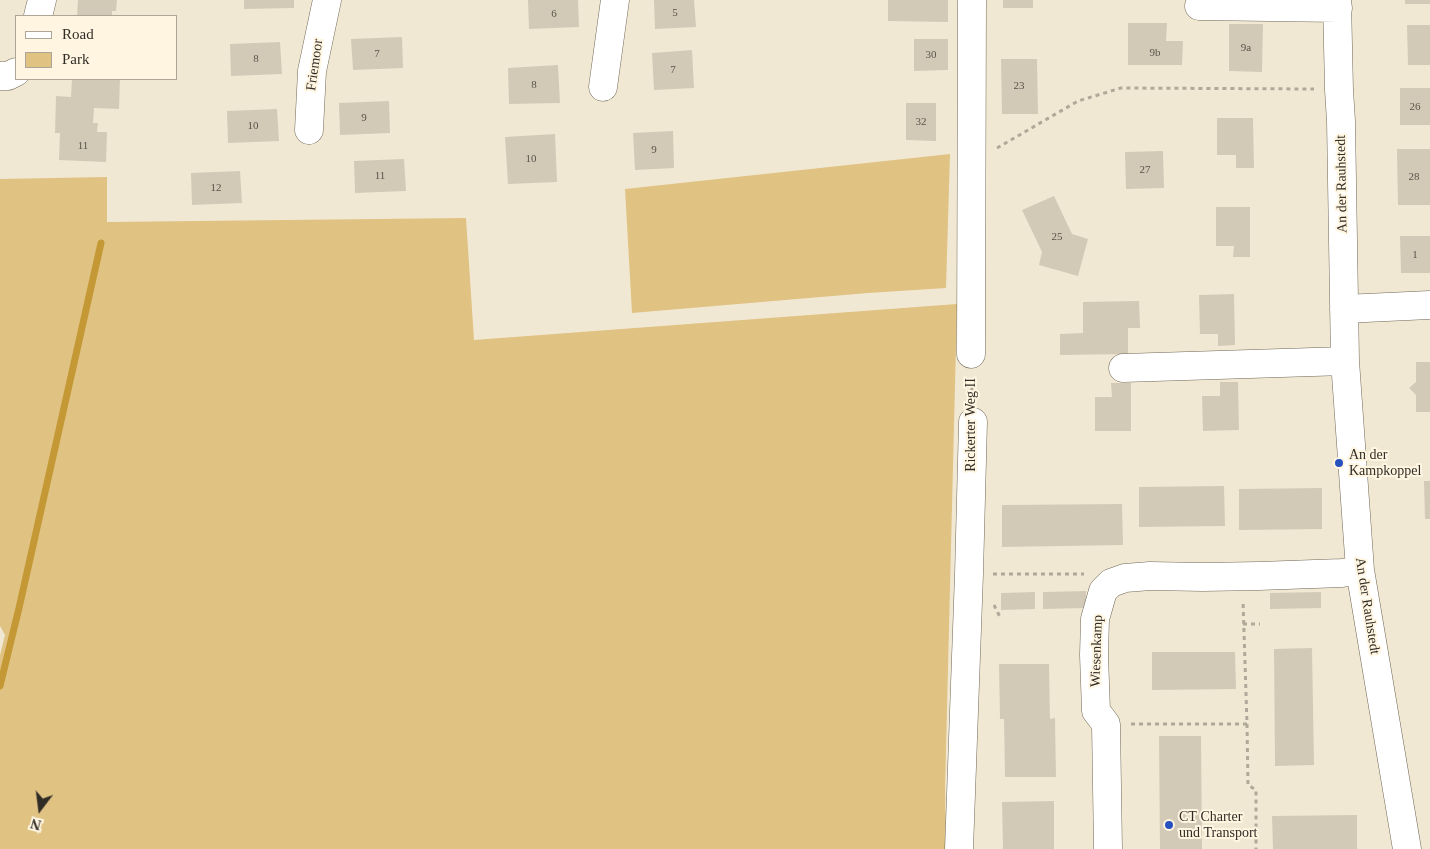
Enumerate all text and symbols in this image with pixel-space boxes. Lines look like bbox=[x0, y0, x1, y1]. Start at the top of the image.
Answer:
house number: 5 bbox=[672, 6, 678, 20]
house number: 6 bbox=[551, 7, 557, 21]
legend bbox=[15, 15, 178, 80]
text: Road bbox=[62, 26, 94, 42]
street label: Friemoor bbox=[303, 38, 327, 92]
house number: 9a bbox=[1241, 41, 1251, 55]
house number: 9b bbox=[1150, 46, 1160, 60]
house number: 7 bbox=[374, 47, 380, 61]
house number: 30 bbox=[926, 48, 936, 62]
text: Park bbox=[62, 51, 90, 67]
house number: 8 bbox=[253, 52, 259, 66]
house number: 7 bbox=[670, 63, 676, 77]
house number: 8 bbox=[531, 78, 537, 92]
house number: 23 bbox=[1014, 79, 1024, 93]
house number: 26 bbox=[1410, 100, 1420, 114]
house number: 9 bbox=[361, 111, 367, 125]
house number: 32 bbox=[916, 115, 926, 129]
house number: 10 bbox=[248, 119, 258, 133]
street label: An der Rauhstedt bbox=[1333, 135, 1351, 233]
house number: 11 bbox=[78, 139, 88, 153]
house number: 9 bbox=[651, 143, 657, 157]
house number: 10 bbox=[526, 152, 536, 166]
house number: 27 bbox=[1140, 163, 1150, 177]
house number: 11 bbox=[375, 169, 385, 183]
house number: 28 bbox=[1408, 170, 1420, 184]
house number: 12 bbox=[210, 181, 222, 195]
house number: 25 bbox=[1052, 230, 1062, 244]
house number: 1 bbox=[1412, 248, 1418, 262]
street label: Rickerter Weg II bbox=[963, 378, 979, 472]
place label: An der Kampkoppel bbox=[1349, 447, 1421, 480]
marker: An der Kampkoppel bbox=[1333, 457, 1345, 469]
street label: An der Rauhstedt bbox=[1351, 556, 1383, 656]
street label: Wiesenkamp bbox=[1087, 614, 1107, 688]
north arrow bbox=[15, 784, 65, 834]
place label: CT Charter und Transport bbox=[1179, 809, 1257, 842]
text: N bbox=[29, 815, 43, 833]
marker: CT Charter und Transport bbox=[1163, 819, 1175, 831]

